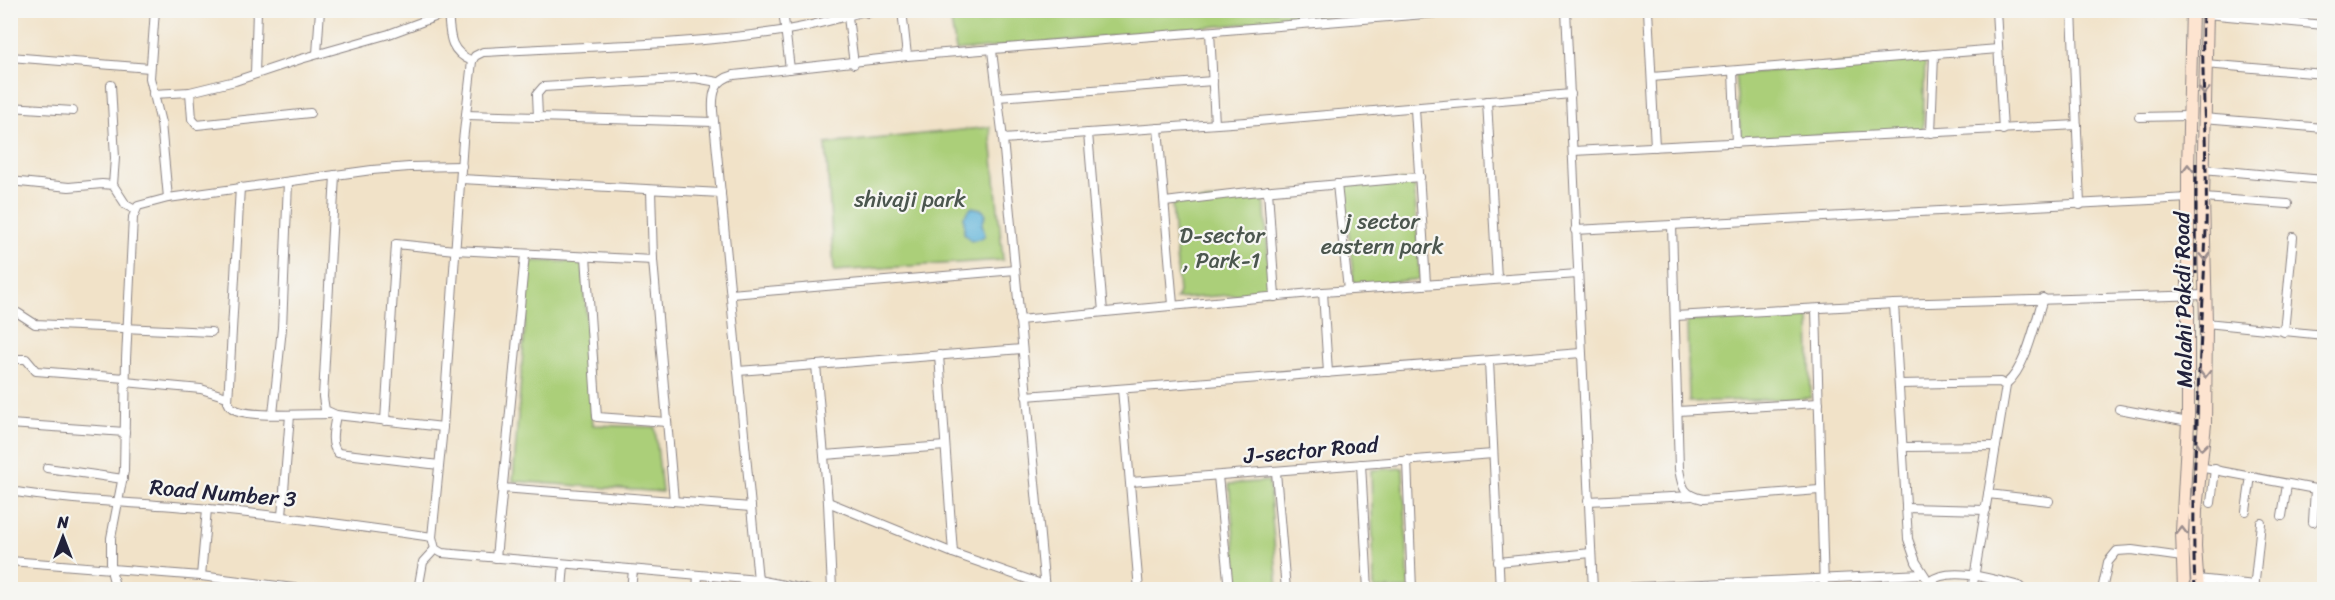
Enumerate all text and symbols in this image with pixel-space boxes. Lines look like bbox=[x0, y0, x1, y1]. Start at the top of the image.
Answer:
one-way arrow bbox=[2198, 87, 2211, 96]
one-way arrow bbox=[2182, 164, 2194, 173]
park label: shivaji park bbox=[853, 180, 966, 219]
park label: j sector eastern park bbox=[1321, 202, 1444, 266]
street label: Malahi Pakdi Road bbox=[2162, 210, 2204, 388]
park label: D-sector , Park-1 bbox=[1180, 216, 1266, 280]
one-way arrow bbox=[2198, 252, 2211, 261]
one-way arrow bbox=[2199, 369, 2212, 378]
street label: J-sector Road bbox=[1241, 425, 1381, 475]
one-way arrow bbox=[2196, 441, 2209, 450]
street label: Road Number 3 bbox=[148, 467, 298, 519]
north arrow bbox=[33, 507, 93, 567]
text: N bbox=[56, 508, 69, 537]
one-way arrow bbox=[2176, 527, 2188, 536]

